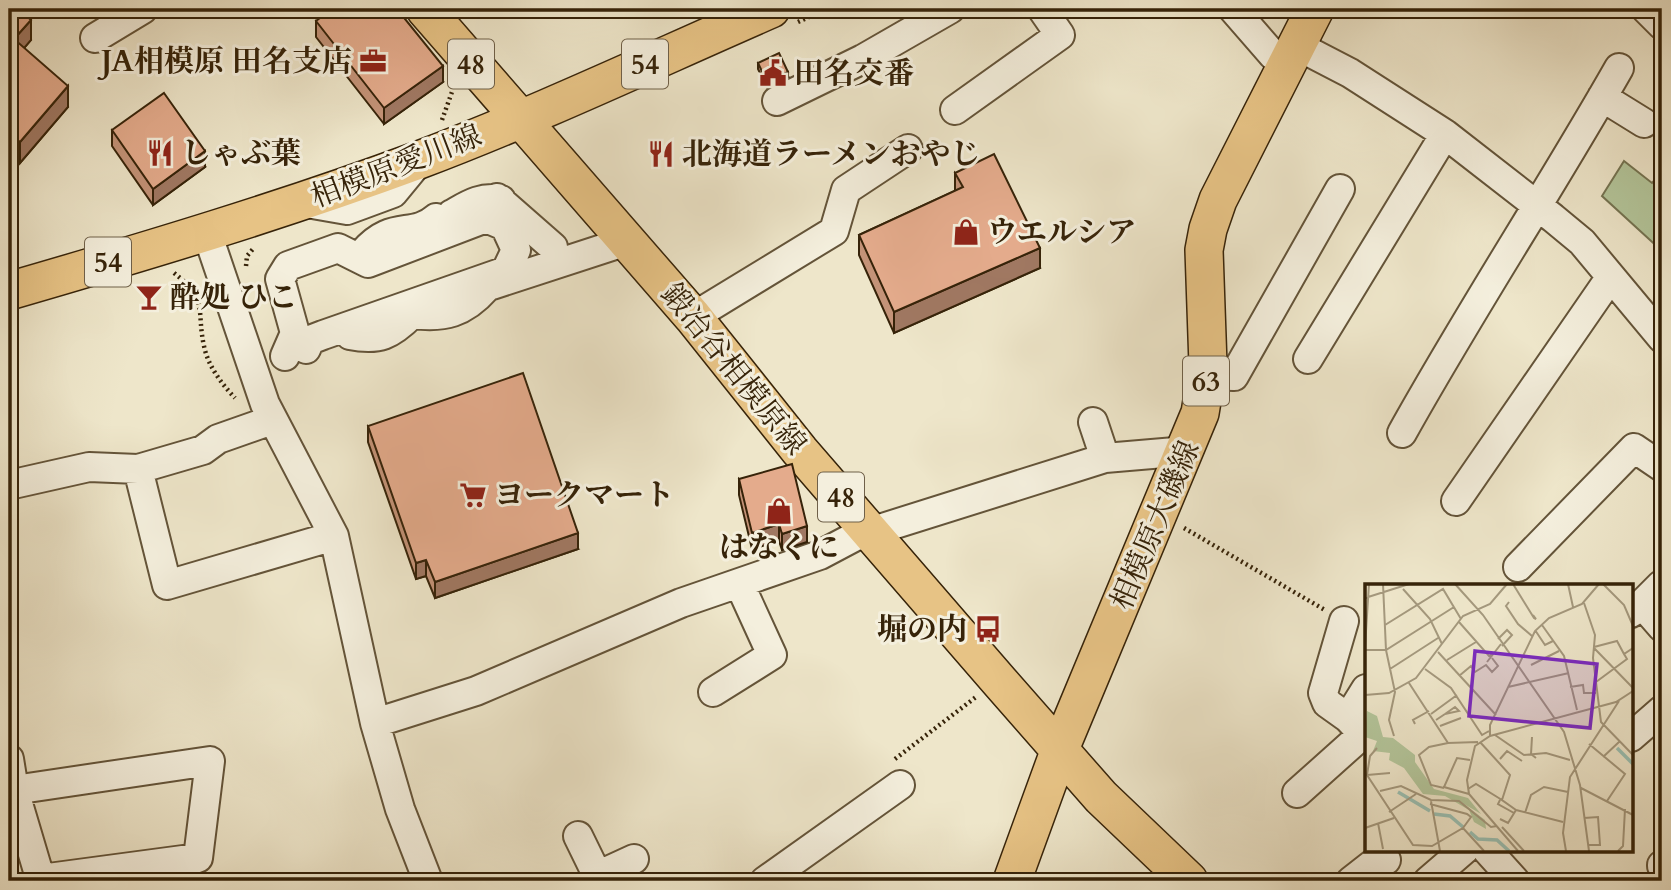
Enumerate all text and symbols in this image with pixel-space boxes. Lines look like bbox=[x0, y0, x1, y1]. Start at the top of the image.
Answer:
road number: 48 bbox=[448, 40, 494, 88]
road number: 54 bbox=[622, 40, 668, 88]
place label: JA相模原 田名支店 bbox=[97, 41, 352, 82]
office icon: JA相模原 田名支店 bbox=[358, 46, 388, 76]
place label: 田名交番 bbox=[794, 53, 914, 94]
public building icon: 田名交番 bbox=[758, 58, 788, 88]
street label: 相模原愛川線 bbox=[305, 115, 488, 218]
place label: しゃぶ葉 bbox=[181, 133, 301, 174]
place label: 北海道ラーメンおやじ bbox=[682, 134, 981, 175]
restaurant icon: しゃぶ葉 bbox=[145, 138, 175, 168]
restaurant icon: 北海道ラーメンおやじ bbox=[646, 139, 676, 169]
place label: ウエルシア bbox=[987, 212, 1136, 253]
shop icon: ウエルシア bbox=[951, 217, 981, 247]
road number: 54 bbox=[85, 238, 131, 286]
street label: 鍛冶谷相模原線 bbox=[652, 275, 816, 464]
place label: 酔処 ひこ bbox=[170, 277, 298, 318]
bar icon: 酔処 ひこ bbox=[134, 282, 164, 312]
road number: 63 bbox=[1183, 356, 1229, 406]
street label: 相模原大磯線 bbox=[1101, 434, 1209, 616]
road number: 48 bbox=[818, 472, 864, 522]
place label: ヨークマート bbox=[494, 475, 674, 516]
supermarket icon: ヨークマート bbox=[458, 480, 488, 510]
shop icon: はなくに bbox=[764, 496, 794, 526]
place label: はなくに bbox=[719, 527, 839, 568]
inset map bbox=[1365, 584, 1632, 852]
place label: 堀の内 bbox=[877, 609, 967, 650]
bus stop icon: 堀の内 bbox=[973, 614, 1003, 644]

